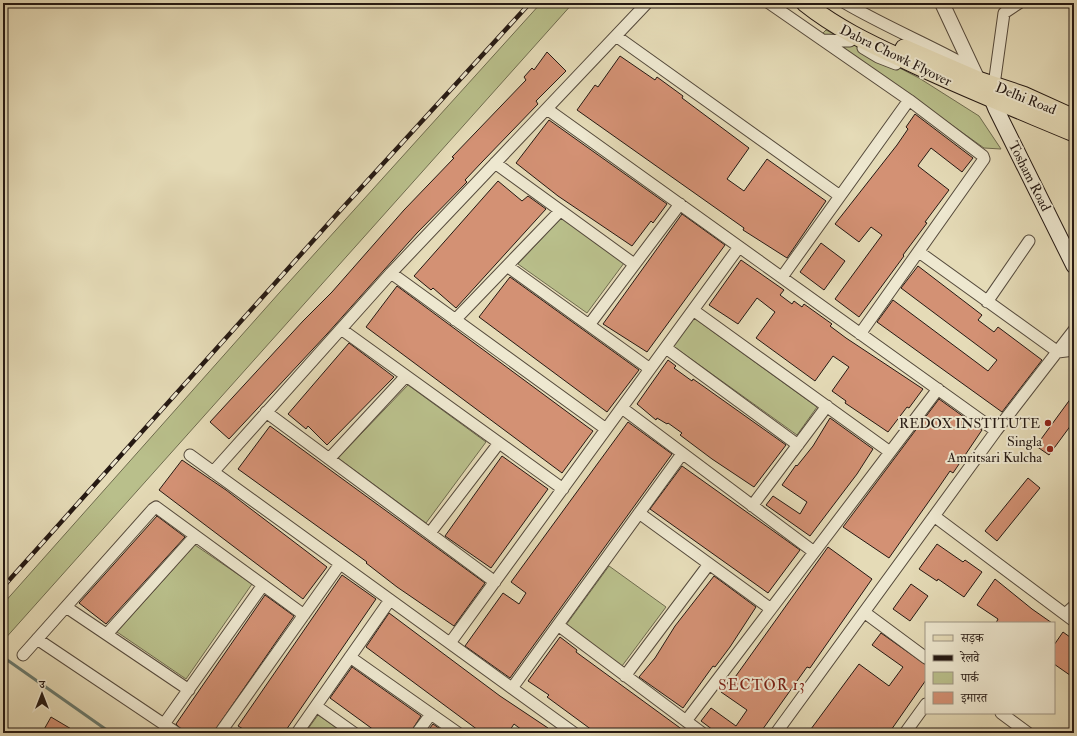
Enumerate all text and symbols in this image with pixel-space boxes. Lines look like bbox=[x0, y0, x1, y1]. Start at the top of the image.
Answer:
street label: Dabra Chowk Flyover bbox=[837, 21, 955, 91]
street label: Delhi Road bbox=[993, 79, 1059, 118]
street label: Tosham Road bbox=[1005, 138, 1054, 214]
place label: REDOX INSTITUTE bbox=[899, 415, 1040, 432]
marker: REDOX INSTITUTE bbox=[1043, 418, 1053, 428]
place label: Singla Amritsari Kulcha bbox=[946, 433, 1042, 466]
marker: Singla Amritsari Kulcha bbox=[1045, 444, 1055, 454]
legend bbox=[925, 622, 1055, 714]
text: सड़क bbox=[960, 631, 985, 646]
text: रेलवे bbox=[959, 650, 980, 666]
text: पार्क bbox=[960, 671, 980, 686]
north arrow bbox=[22, 674, 62, 714]
district label: SECTOR 13 bbox=[718, 676, 806, 695]
text: उ bbox=[38, 678, 46, 691]
text: इमारत bbox=[960, 691, 988, 706]

